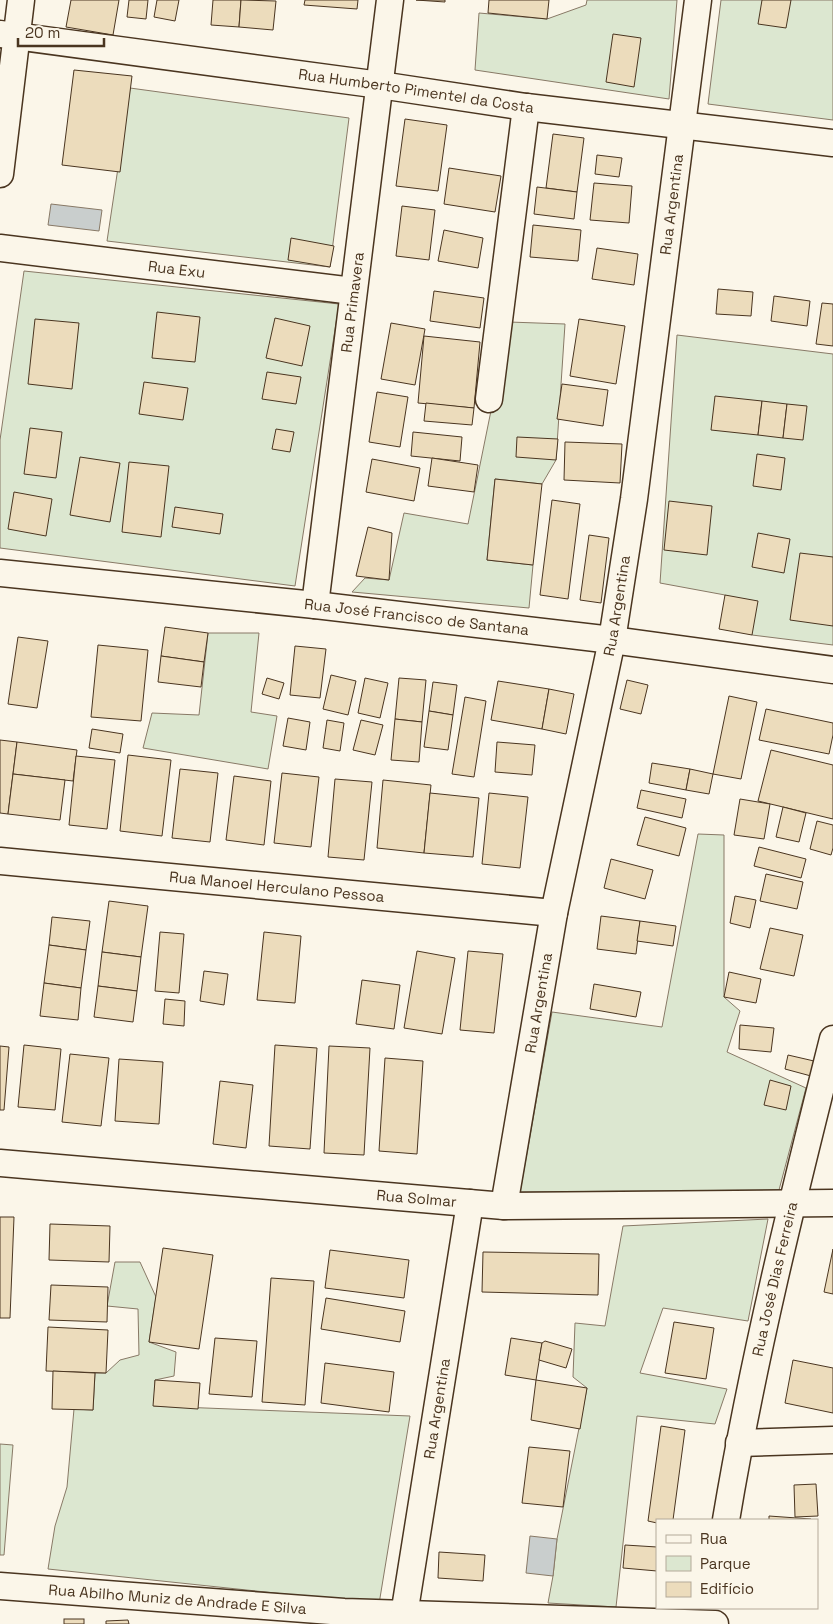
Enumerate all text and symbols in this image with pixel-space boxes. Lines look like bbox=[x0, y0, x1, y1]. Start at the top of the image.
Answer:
scale bar bbox=[18, 15, 104, 47]
text: 20 m bbox=[25, 23, 60, 42]
street label: Rua Humberto Pimentel da Costa bbox=[297, 64, 535, 117]
street label: Rua Argentina bbox=[655, 152, 687, 256]
street label: Rua Primavera bbox=[336, 250, 368, 354]
street label: Rua Exu bbox=[147, 256, 207, 282]
street label: Rua Argentina bbox=[599, 554, 634, 658]
street label: Rua José Francisco de Santana bbox=[303, 594, 531, 639]
street label: Rua Manoel Herculano Pessoa bbox=[168, 867, 386, 906]
street label: Rua Argentina bbox=[520, 951, 556, 1055]
street label: Rua Solmar bbox=[376, 1185, 458, 1211]
street label: Rua José Dias Ferreira bbox=[748, 1199, 801, 1358]
street label: Rua Argentina bbox=[419, 1356, 454, 1460]
legend bbox=[656, 1519, 818, 1609]
text: Rua bbox=[700, 1529, 728, 1548]
text: Parque bbox=[700, 1554, 751, 1573]
text: Edifício bbox=[700, 1579, 754, 1598]
street label: Rua Abilho Muniz de Andrade E Silva bbox=[48, 1580, 308, 1618]

